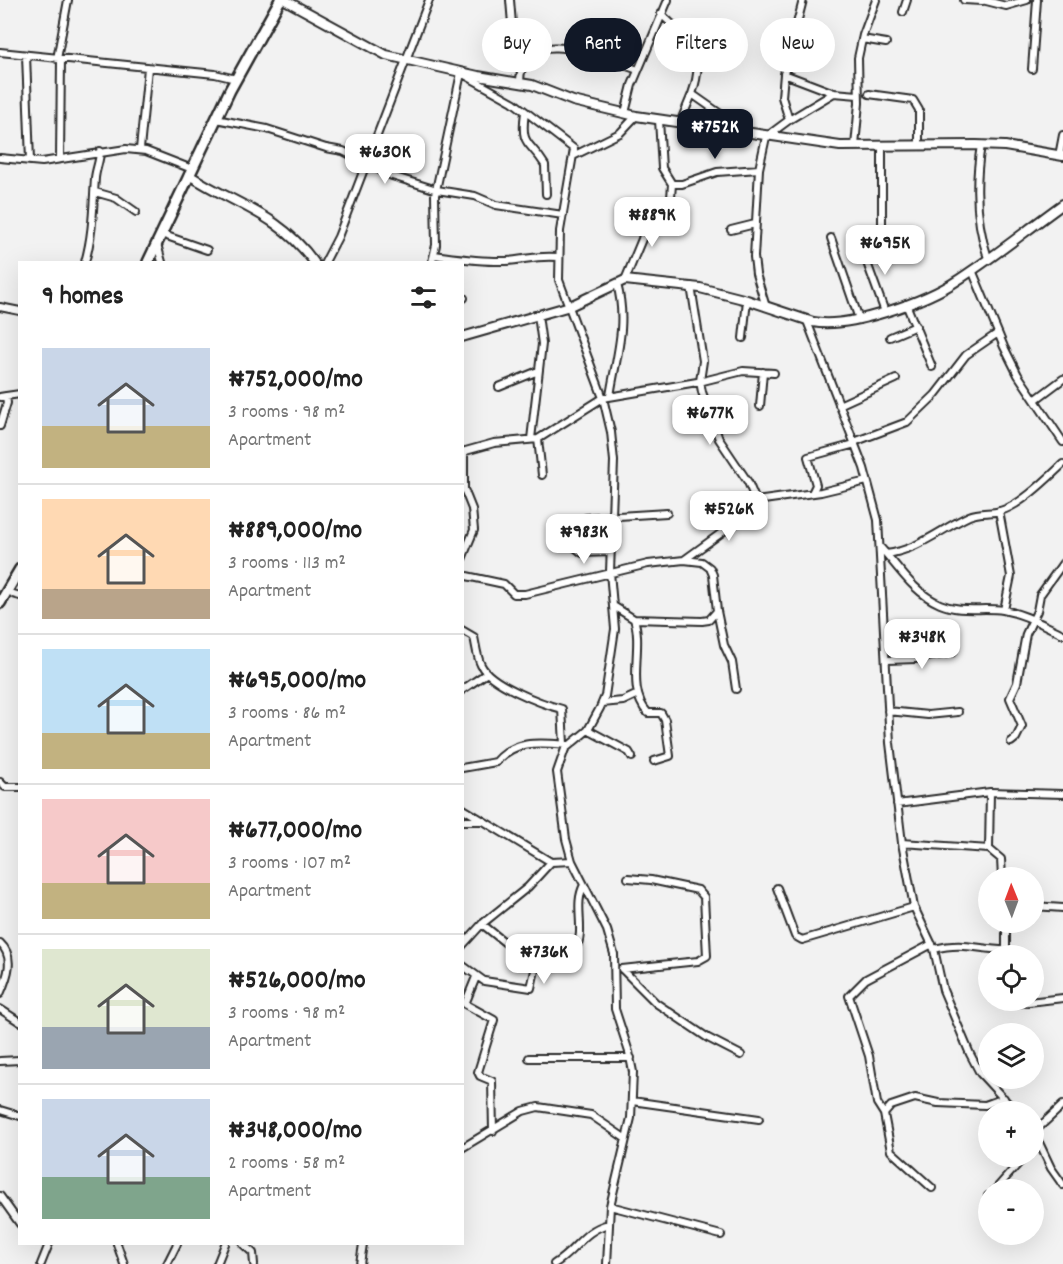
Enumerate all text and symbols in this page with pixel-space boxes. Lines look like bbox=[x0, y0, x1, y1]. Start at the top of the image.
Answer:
chip: Buy bbox=[482, 18, 552, 72]
chip: Rent bbox=[564, 18, 642, 72]
chip: Filters bbox=[654, 18, 748, 72]
chip: New bbox=[760, 18, 835, 72]
pin: ₦752K bbox=[673, 109, 757, 160]
text: ₦752K bbox=[691, 114, 739, 142]
pin: ₦630K bbox=[343, 134, 427, 185]
text: ₦630K bbox=[359, 139, 411, 167]
pin: ₦889K bbox=[610, 197, 694, 248]
text: ₦889K bbox=[628, 202, 676, 230]
pin: ₦695K bbox=[843, 225, 927, 276]
text: ₦695K bbox=[860, 230, 910, 258]
text: 9 homes bbox=[42, 279, 124, 316]
icon: filters bbox=[407, 281, 440, 314]
text: ₦752,000/mo bbox=[228, 362, 363, 399]
icon: home bbox=[90, 372, 162, 444]
pin: ₦677K bbox=[668, 395, 752, 446]
text: 3 rooms · 98 m² bbox=[228, 399, 345, 427]
text: ₦677K bbox=[686, 400, 734, 428]
text: Apartment bbox=[228, 427, 311, 455]
pin: ₦526K bbox=[687, 491, 771, 542]
text: ₦526K bbox=[704, 496, 754, 524]
text: ₦889,000/mo bbox=[228, 513, 362, 550]
pin: ₦983K bbox=[542, 514, 626, 565]
text: ₦983K bbox=[560, 519, 608, 547]
icon: home bbox=[90, 523, 162, 595]
text: 3 rooms · 113 m² bbox=[228, 550, 346, 578]
text: Apartment bbox=[228, 578, 311, 606]
pin: ₦348K bbox=[880, 619, 964, 670]
text: ₦348K bbox=[898, 624, 946, 652]
text: ₦695,000/mo bbox=[228, 663, 366, 700]
icon: home bbox=[90, 673, 162, 745]
text: 3 rooms · 86 m² bbox=[228, 700, 346, 728]
text: Apartment bbox=[228, 728, 311, 756]
text: ₦677,000/mo bbox=[228, 813, 362, 850]
icon: home bbox=[90, 823, 162, 895]
text: 3 rooms · 107 m² bbox=[228, 850, 351, 878]
north arrow bbox=[978, 867, 1044, 933]
map controls bbox=[978, 867, 1044, 1245]
text: Apartment bbox=[228, 878, 311, 906]
pin: ₦736K bbox=[502, 934, 586, 985]
text: ₦736K bbox=[520, 939, 568, 967]
button: locate bbox=[978, 945, 1044, 1011]
text: ₦526,000/mo bbox=[228, 963, 366, 1000]
icon: home bbox=[90, 973, 162, 1045]
text: 3 rooms · 98 m² bbox=[228, 1000, 345, 1028]
button: layers bbox=[978, 1023, 1044, 1089]
text: Apartment bbox=[228, 1028, 311, 1056]
button: + bbox=[978, 1101, 1044, 1167]
text: ₦348,000/mo bbox=[228, 1113, 362, 1150]
icon: home bbox=[90, 1123, 162, 1195]
text: 2 rooms · 58 m² bbox=[228, 1150, 345, 1178]
text: Apartment bbox=[228, 1178, 311, 1206]
button: − bbox=[978, 1179, 1044, 1245]

